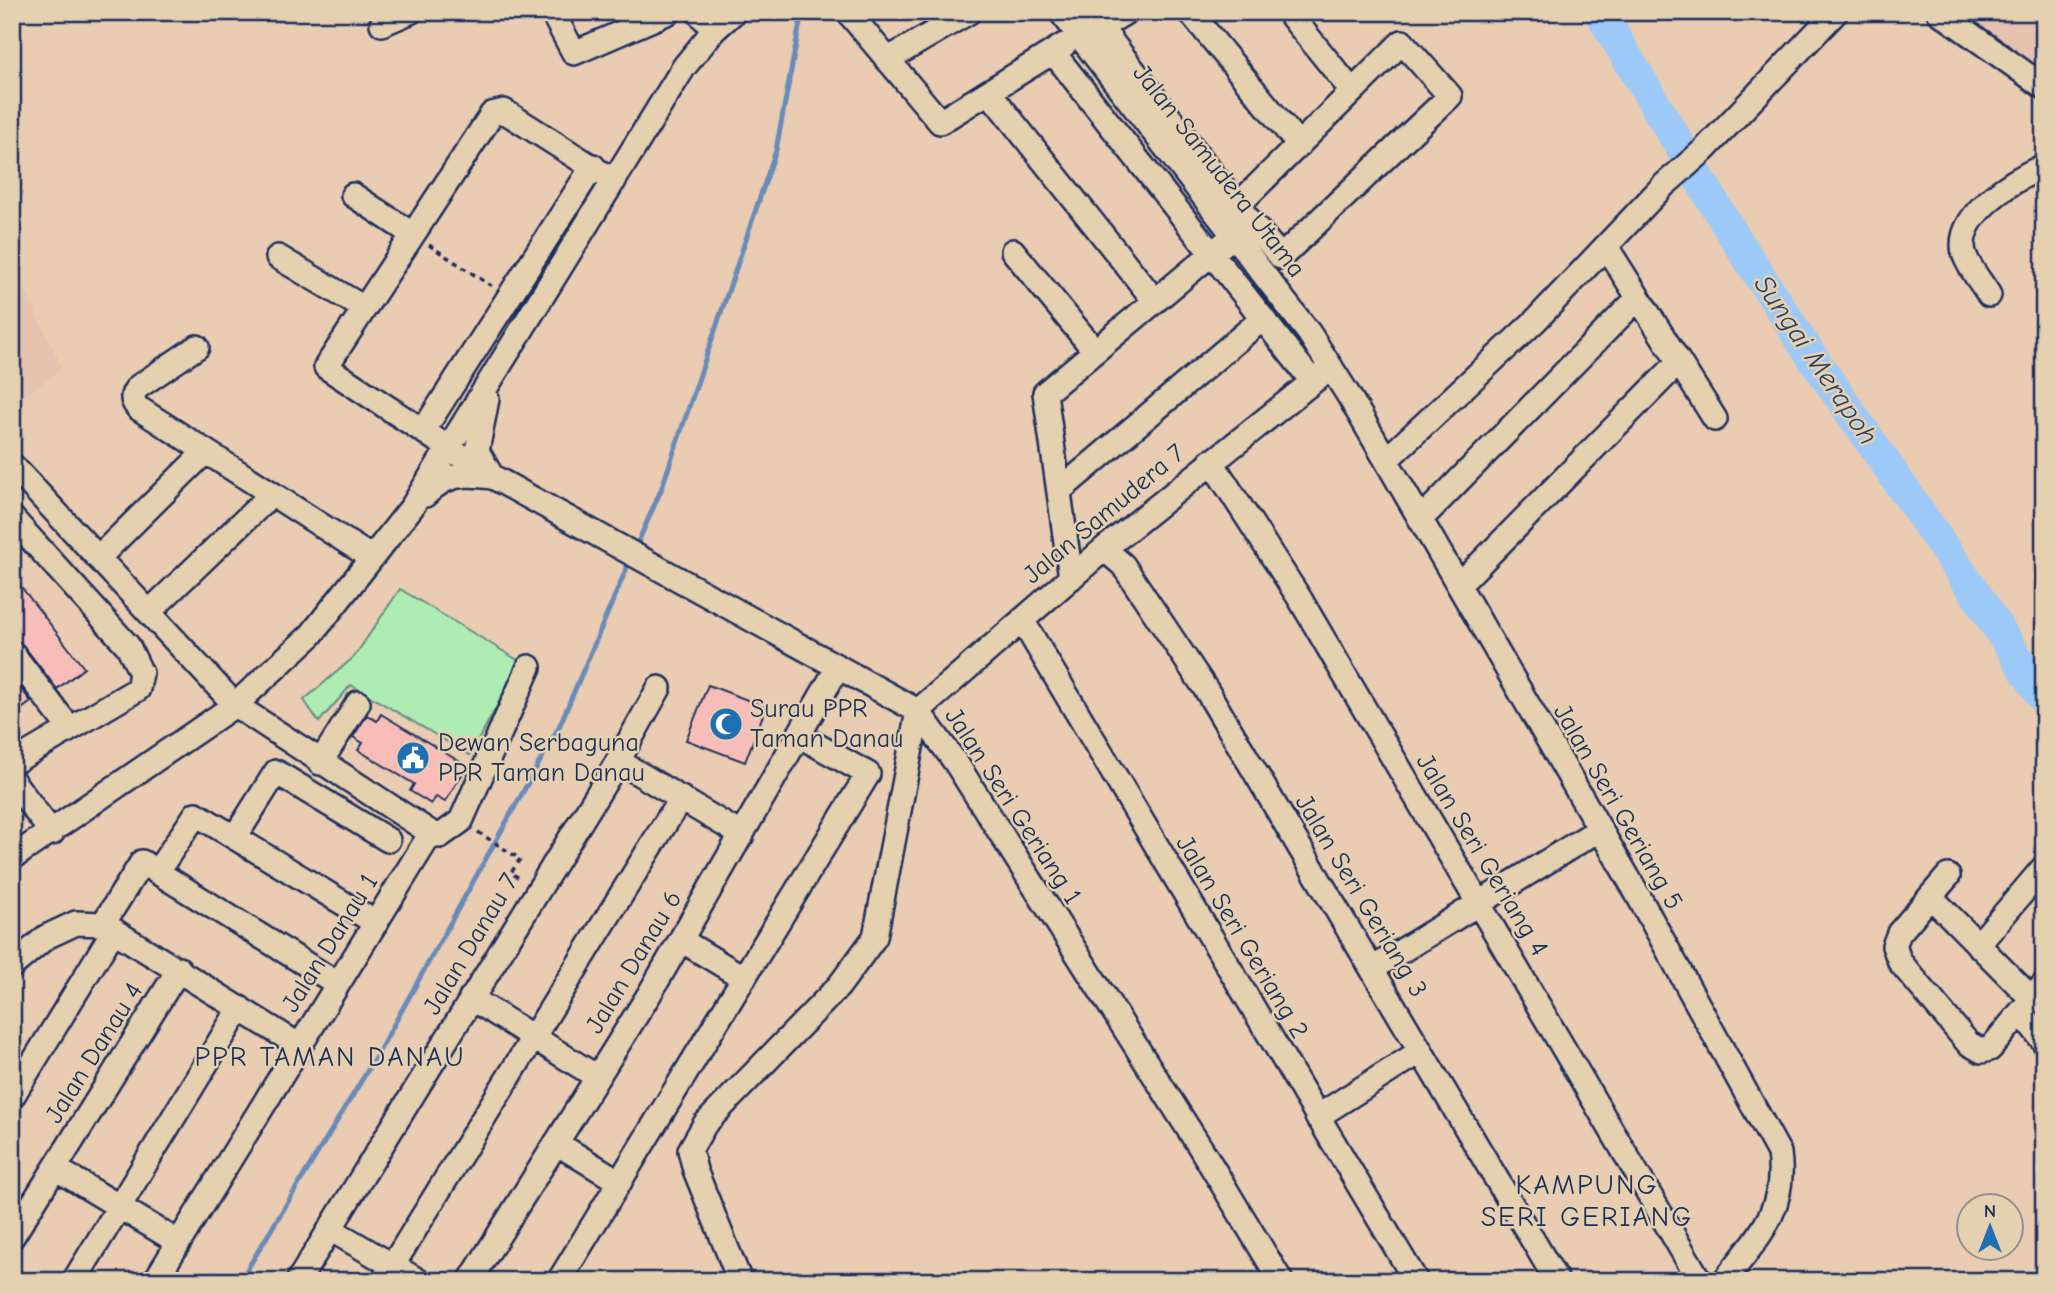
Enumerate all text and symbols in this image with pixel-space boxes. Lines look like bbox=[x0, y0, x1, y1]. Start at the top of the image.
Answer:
street label: Jalan Samudera Utama bbox=[1127, 59, 1311, 283]
water label: Sungai Merapoh bbox=[1748, 269, 1884, 451]
street label: Jalan Samudera 7 bbox=[1017, 438, 1191, 590]
place label: Surau PPR Taman Danau bbox=[750, 694, 903, 754]
street label: Jalan Seri Geriang 5 bbox=[1547, 699, 1689, 915]
street label: Jalan Seri Geriang 1 bbox=[938, 702, 1088, 910]
mosque icon: Surau PPR Taman Danau bbox=[707, 705, 745, 743]
place label: Dewan Serbaguna PPR Taman Danau bbox=[438, 728, 645, 788]
public building icon: Dewan Serbaguna PPR Taman Danau bbox=[394, 739, 432, 777]
street label: Jalan Seri Geriang 4 bbox=[1410, 748, 1554, 962]
street label: Jalan Seri Geriang 3 bbox=[1289, 789, 1433, 1003]
street label: Jalan Seri Geriang 2 bbox=[1170, 830, 1314, 1044]
street label: Jalan Danau 1 bbox=[276, 868, 384, 1018]
street label: Jalan Danau 7 bbox=[417, 868, 525, 1020]
street label: Jalan Danau 6 bbox=[580, 885, 688, 1039]
street label: Jalan Danau 4 bbox=[39, 977, 149, 1129]
district label: PPR TAMAN DANAU bbox=[194, 1041, 466, 1073]
district label: KAMPUNG SERI GERIANG bbox=[1481, 1169, 1693, 1233]
north arrow bbox=[1954, 1192, 2024, 1262]
text: N bbox=[1984, 1200, 1996, 1222]

